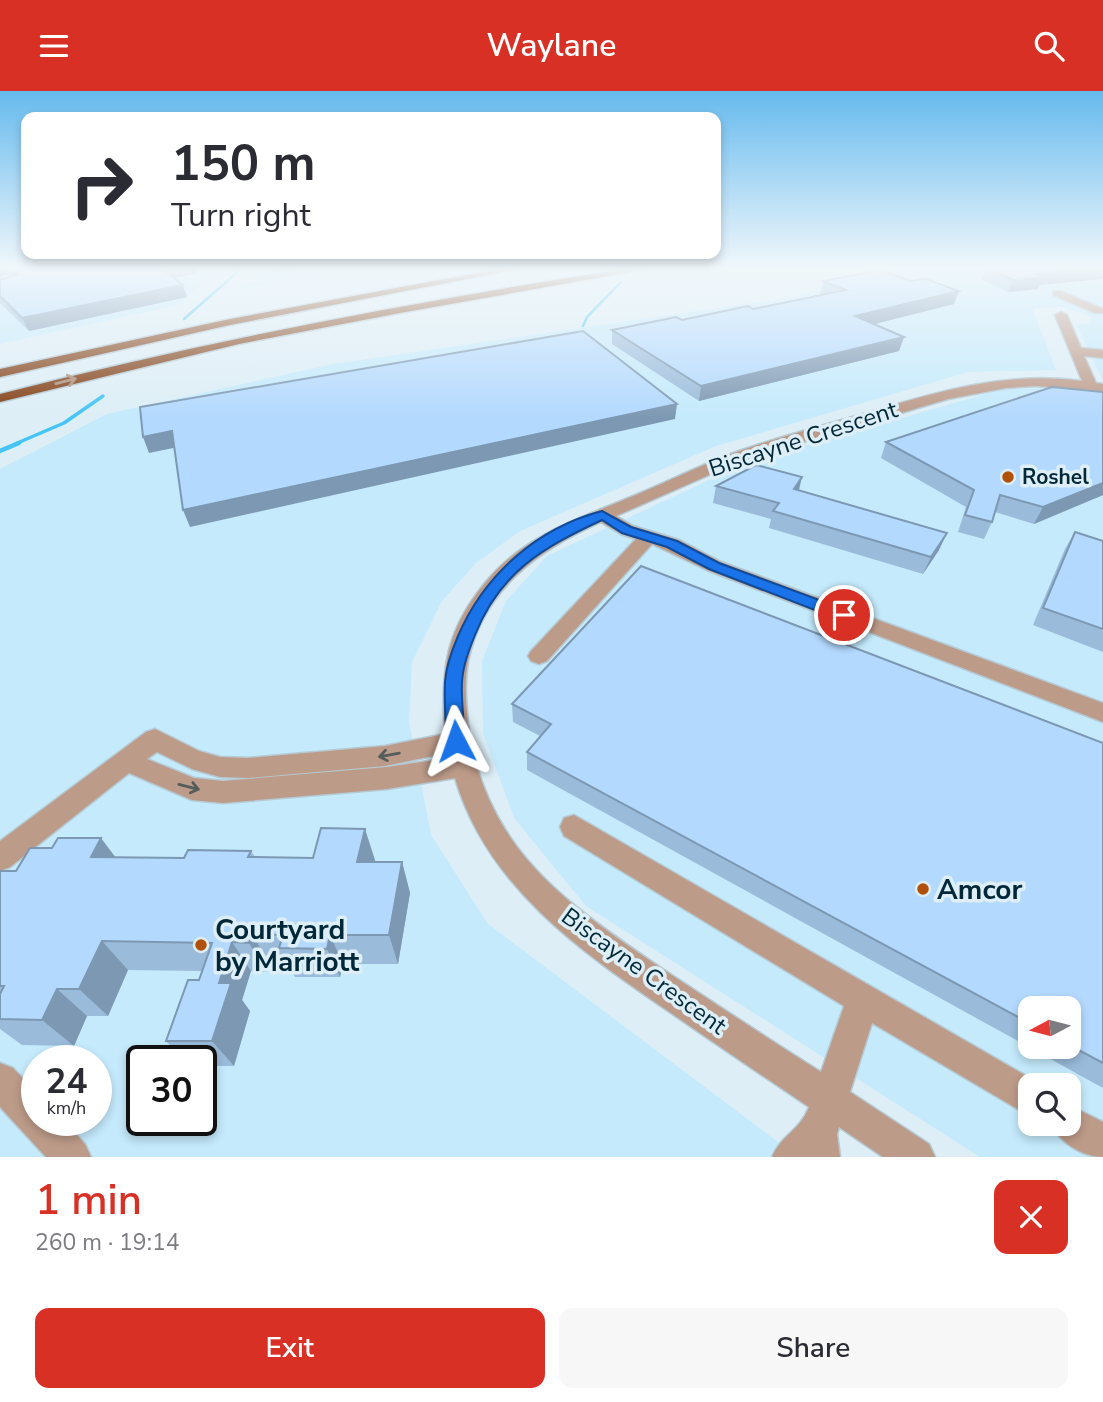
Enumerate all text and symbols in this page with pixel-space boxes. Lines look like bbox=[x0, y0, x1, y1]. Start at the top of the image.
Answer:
text: Waylane bbox=[487, 24, 616, 67]
icon: menu bbox=[35, 27, 73, 65]
icon: search bbox=[1030, 27, 1068, 65]
text: 150 m bbox=[171, 130, 315, 197]
icon: right bbox=[56, 140, 147, 231]
text: Turn right bbox=[171, 194, 311, 237]
one-way arrow bbox=[54, 374, 77, 387]
street label: Biscayne Crescent bbox=[705, 393, 902, 485]
place label: Roshel bbox=[1022, 463, 1089, 491]
marker: Roshel bbox=[1000, 469, 1016, 485]
pin bbox=[814, 585, 874, 645]
icon: arrive bbox=[825, 596, 863, 634]
position arrow bbox=[419, 704, 493, 778]
one-way arrow bbox=[378, 749, 401, 762]
one-way arrow bbox=[177, 781, 200, 794]
place label: Amcor bbox=[937, 871, 1022, 909]
marker: Amcor bbox=[915, 881, 931, 897]
street label: Biscayne Crescent bbox=[555, 900, 733, 1042]
place label: Courtyard by Marriott bbox=[215, 911, 359, 981]
marker: Courtyard by Marriott bbox=[193, 937, 209, 953]
north arrow bbox=[1018, 996, 1082, 1059]
map controls bbox=[1018, 996, 1081, 1136]
speed limit sign: 30 bbox=[126, 1045, 217, 1136]
text: 24 bbox=[45, 1058, 88, 1105]
button: search bbox=[1018, 1073, 1081, 1136]
text: km/h bbox=[47, 1096, 86, 1120]
text: 1 min bbox=[35, 1172, 142, 1229]
button: close bbox=[994, 1180, 1068, 1254]
text: 260 m · 19:14 bbox=[35, 1227, 180, 1258]
button: Exit bbox=[35, 1308, 545, 1388]
button: Share bbox=[559, 1308, 1068, 1388]

